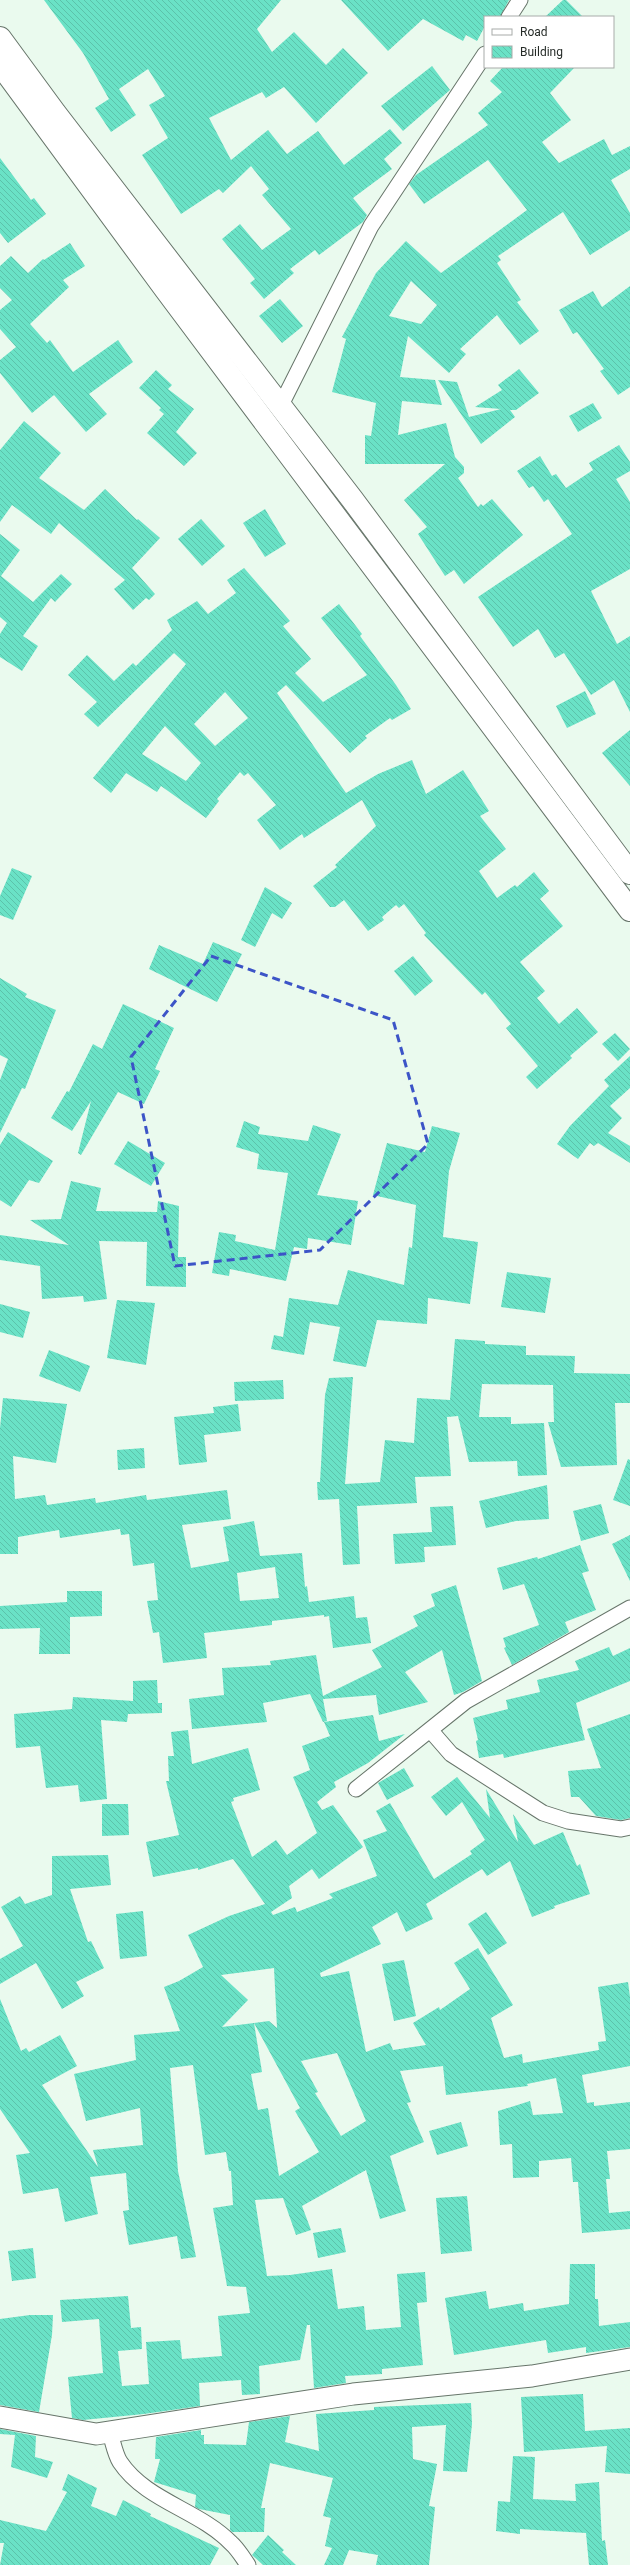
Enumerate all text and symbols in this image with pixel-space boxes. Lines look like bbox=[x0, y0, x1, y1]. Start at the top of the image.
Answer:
legend bbox=[484, 16, 614, 68]
text: Road bbox=[520, 25, 548, 39]
text: Building bbox=[520, 45, 563, 59]

